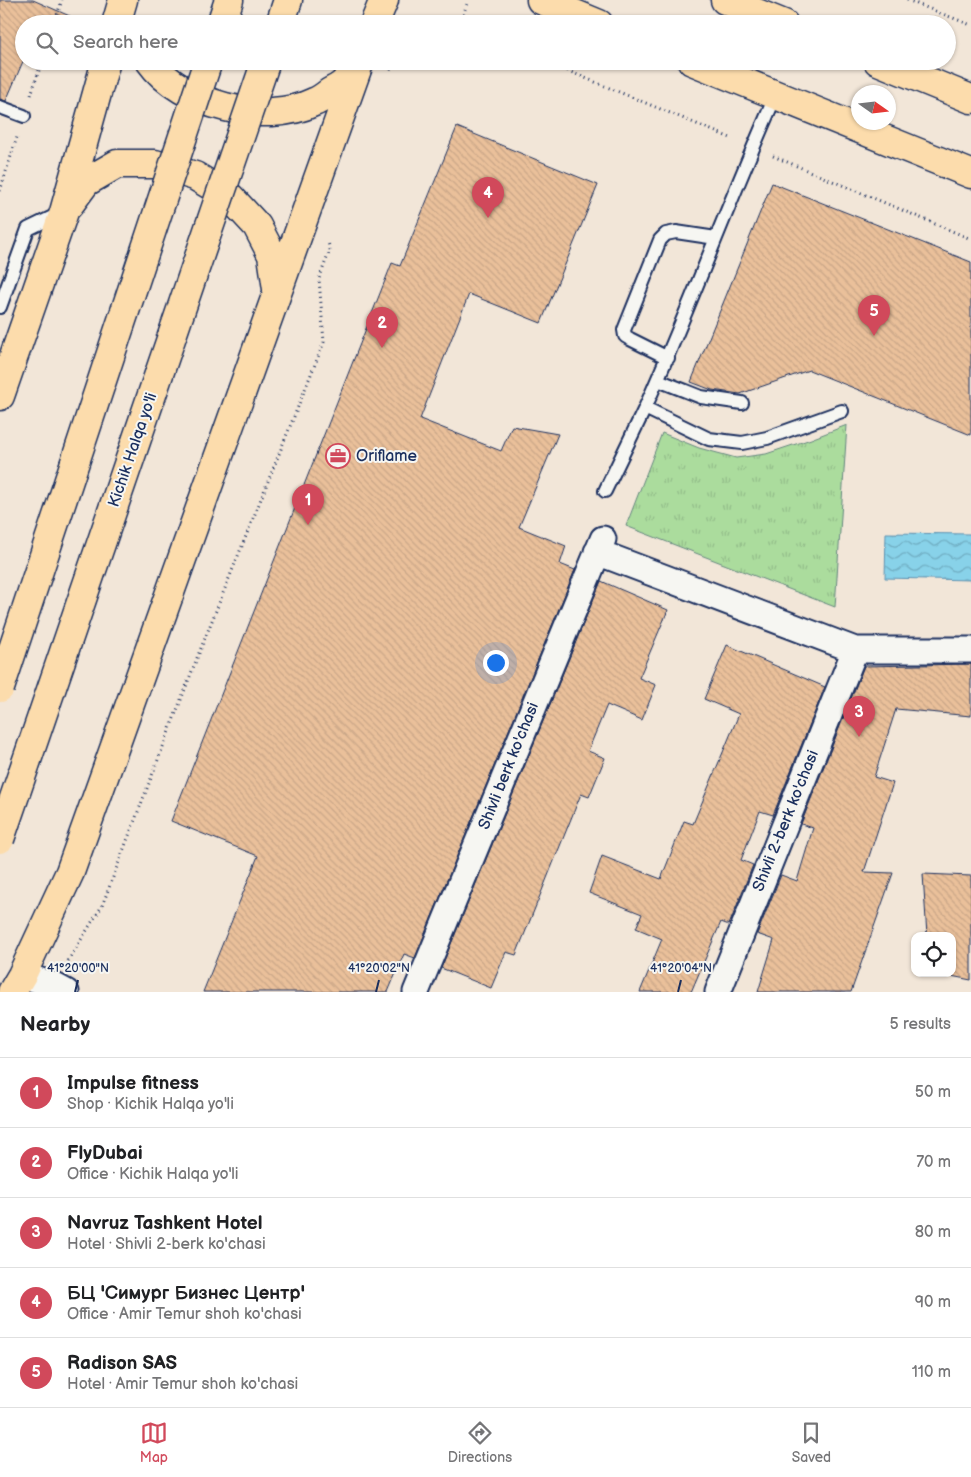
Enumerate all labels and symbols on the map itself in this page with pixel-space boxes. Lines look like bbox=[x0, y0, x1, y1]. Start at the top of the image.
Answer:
north arrow bbox=[851, 85, 896, 130]
pin: 4 bbox=[472, 177, 504, 218]
pin: 5 bbox=[858, 295, 890, 336]
pin: 2 bbox=[366, 307, 398, 348]
street label: Kichik Halqa yo'li bbox=[105, 390, 161, 510]
office icon: Oriflame bbox=[325, 443, 351, 469]
place label: Oriflame bbox=[356, 447, 418, 466]
pin: 1 bbox=[292, 484, 324, 525]
your location bbox=[483, 650, 509, 676]
pin: 3 bbox=[843, 696, 875, 737]
street label: Shivli berk ko'chasi bbox=[475, 700, 543, 832]
street label: Shivli 2-berk ko'chasi bbox=[749, 748, 823, 894]
text: 41°20'00"N bbox=[47, 961, 109, 976]
text: 41°20'02"N bbox=[348, 961, 410, 976]
text: 41°20'04"N bbox=[650, 961, 712, 976]

